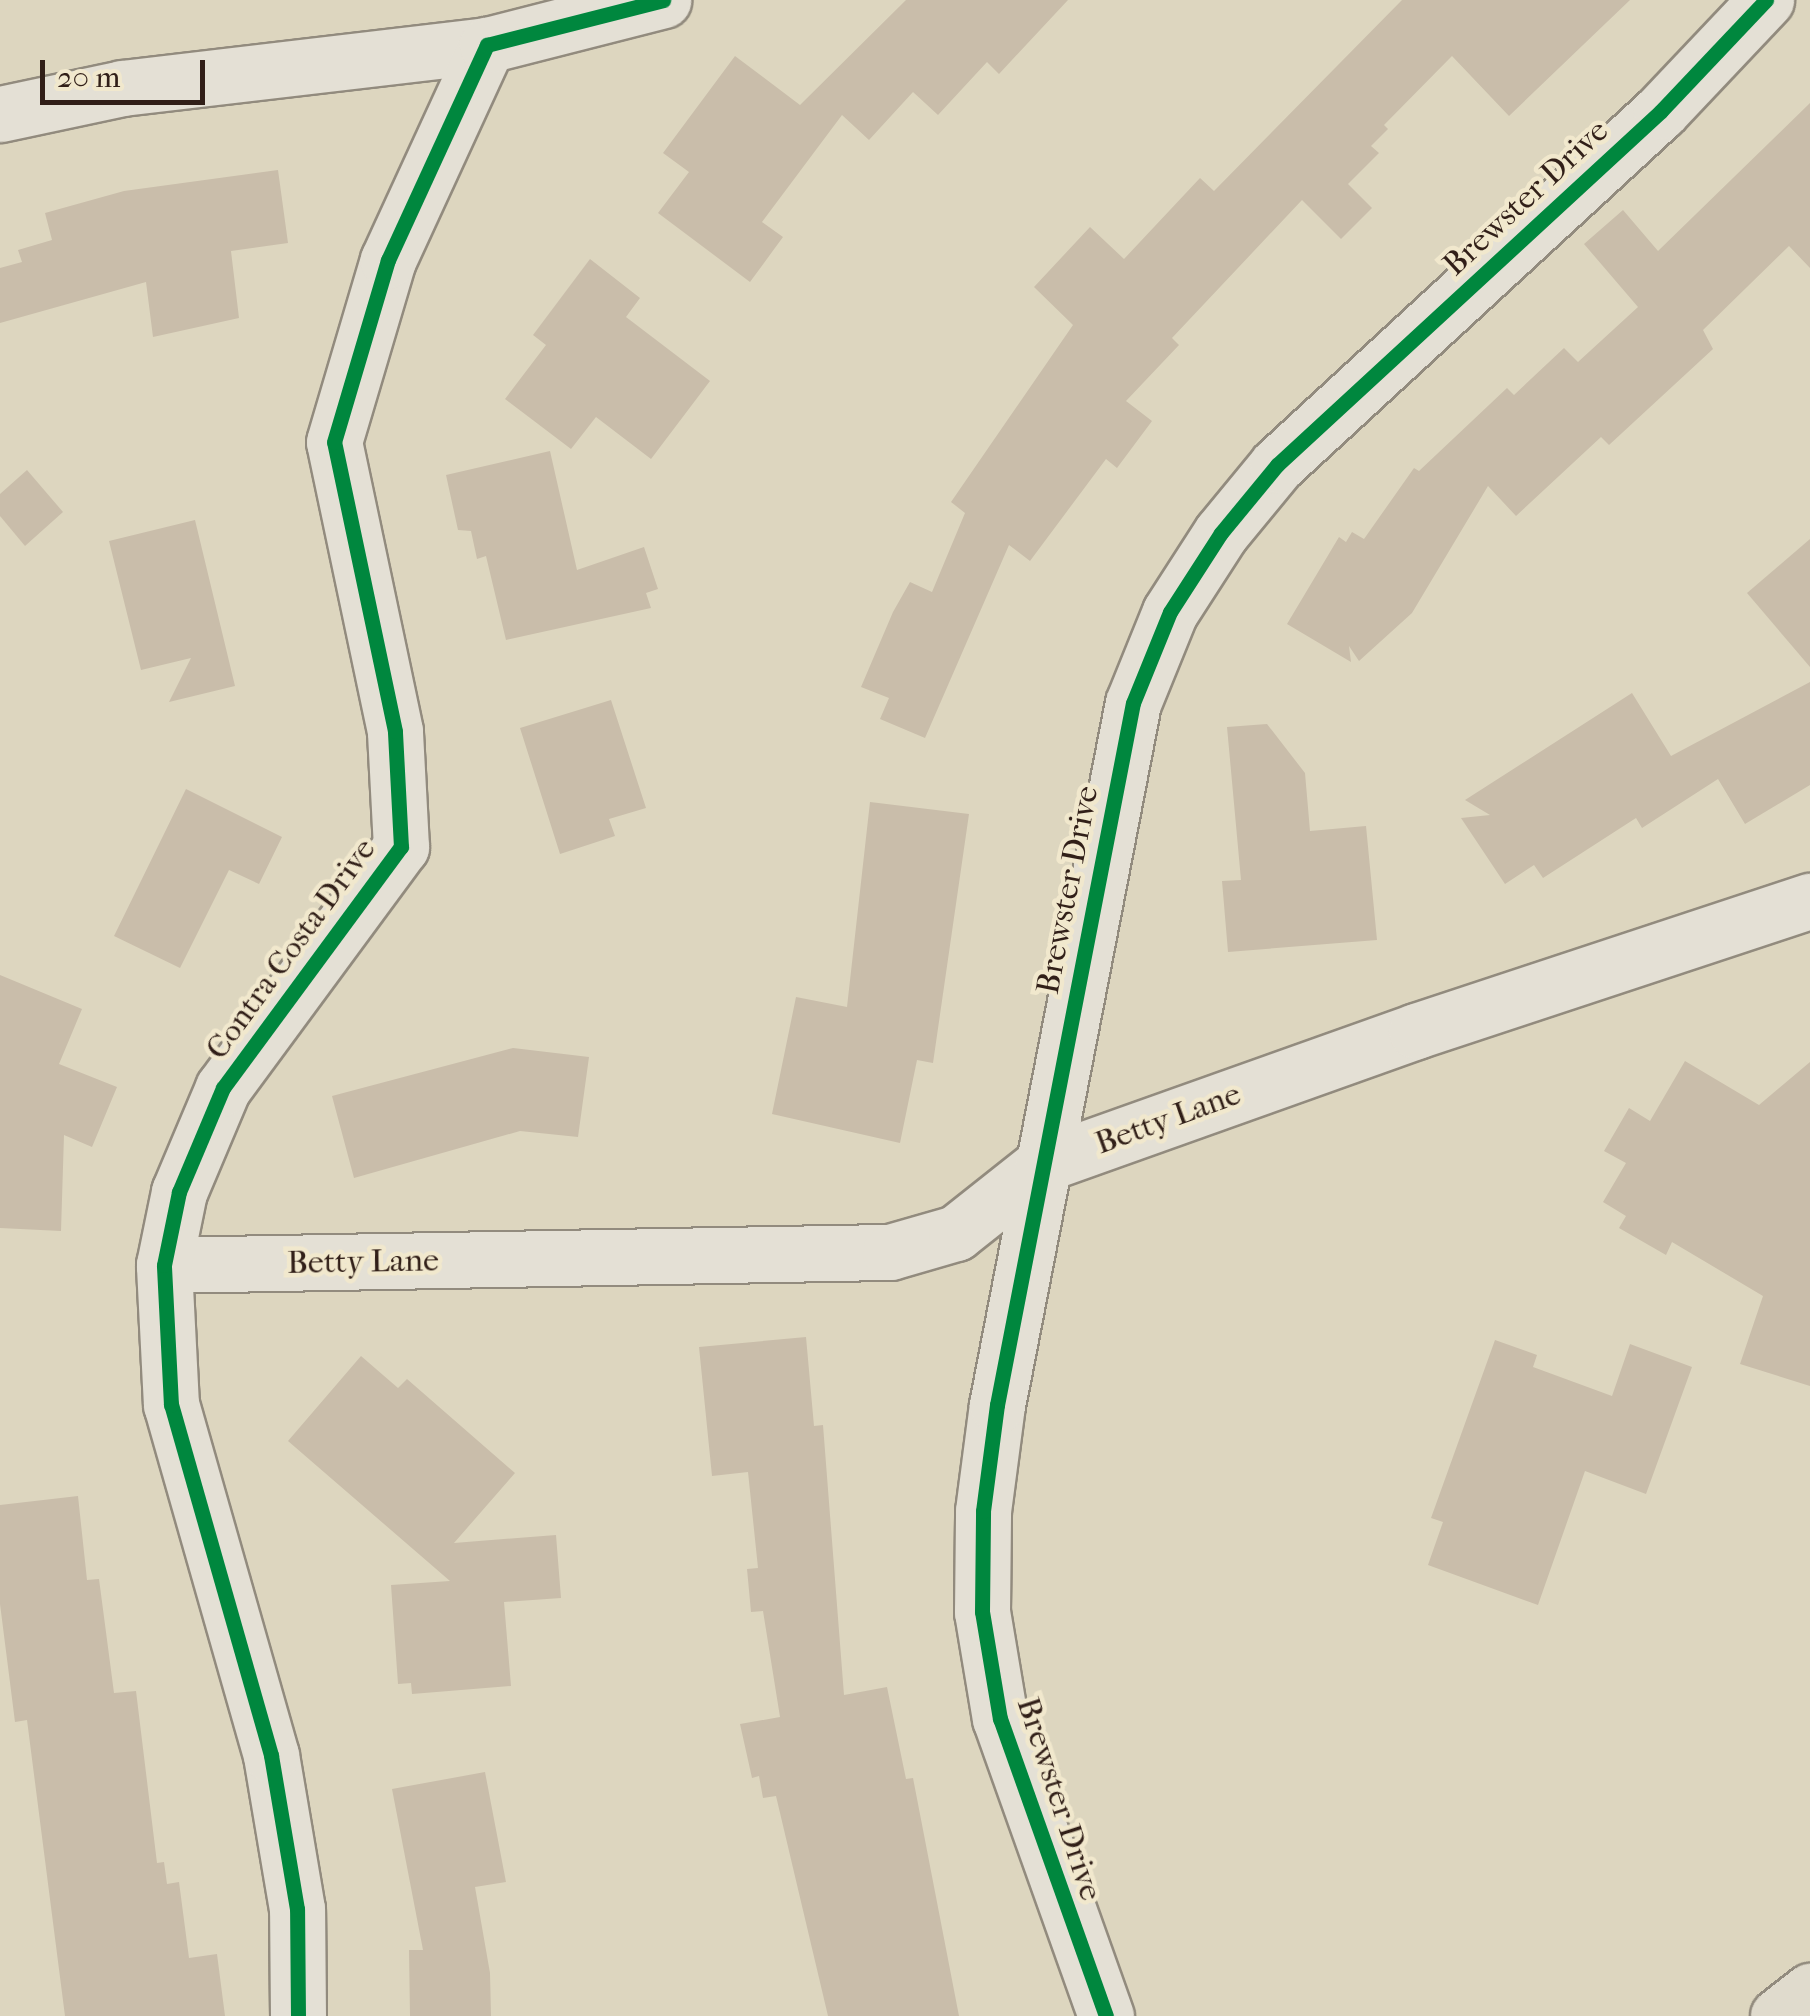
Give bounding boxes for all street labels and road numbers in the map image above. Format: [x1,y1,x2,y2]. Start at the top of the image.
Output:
street label: Brewster Drive [1436,112,1616,284]
street label: Brewster Drive [1029,783,1107,997]
street label: Contra Costa Drive [198,831,384,1067]
street label: Betty Lane [1090,1075,1246,1163]
street label: Betty Lane [287,1241,439,1283]
street label: Brewster Drive [1008,1693,1110,1905]

